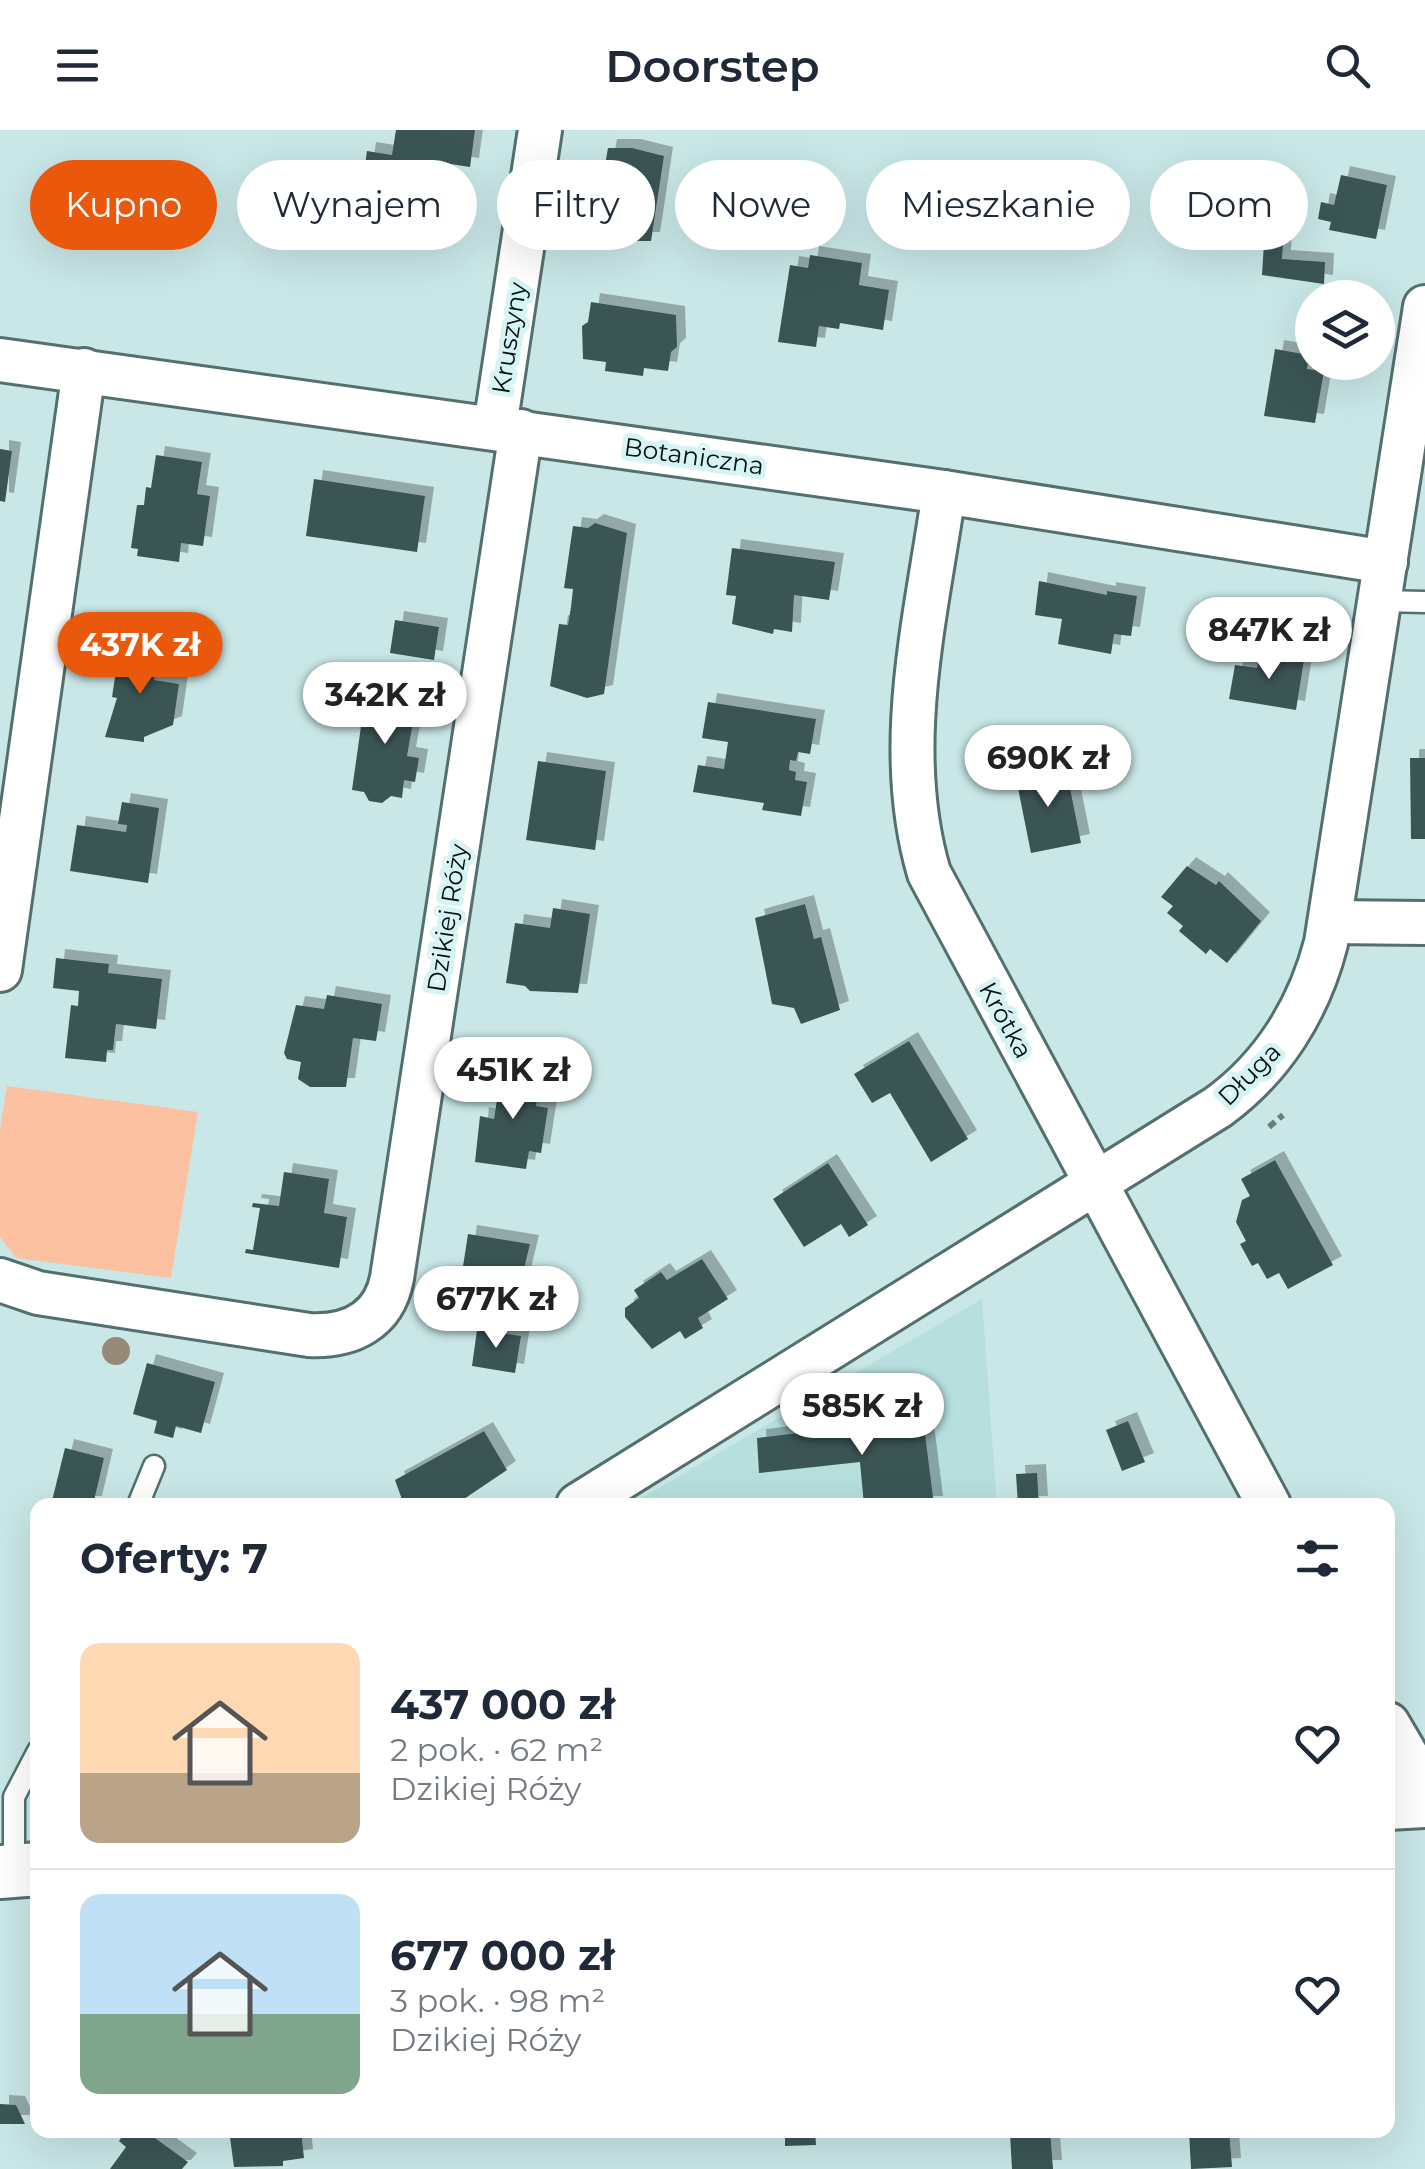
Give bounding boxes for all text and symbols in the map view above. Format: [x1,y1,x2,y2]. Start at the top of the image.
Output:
icon: menu [50,38,105,93]
text: Doorstep [605,38,820,93]
icon: search [1320,38,1375,93]
chip: Kupno [30,160,217,250]
chip: Wynajem [237,160,477,250]
chip: Filtry [497,160,655,250]
chip: Nowe [675,160,846,250]
chip: Mieszkanie [866,160,1130,250]
chip: Dom [1150,160,1308,250]
street label: Kruszyny [485,280,533,396]
map controls [1295,280,1395,380]
button: layers [1295,280,1395,380]
street label: Botaniczna [622,431,766,481]
pin: 847K zł [1177,597,1361,682]
text: 847K zł [1208,610,1330,649]
pin: 437K zł [48,612,232,697]
text: 437K zł [80,625,200,664]
pin: 342K zł [293,662,477,747]
text: 342K zł [325,675,445,714]
pin: 690K zł [956,725,1140,810]
text: 690K zł [986,738,1110,777]
street label: Dzikiej Róży [420,841,474,994]
street label: Krótka [973,977,1039,1063]
street label: Długa [1211,1036,1287,1112]
pin: 451K zł [421,1037,605,1122]
text: 451K zł [456,1050,570,1089]
pin: 677K zł [404,1266,588,1351]
text: 677K zł [436,1279,556,1318]
pin: 585K zł [770,1373,954,1458]
text: 585K zł [802,1386,922,1425]
icon: filters [1290,1531,1345,1586]
text: Oferty: 7 [80,1532,268,1584]
text: 437 000 zł [390,1678,615,1730]
icon: home [160,1683,280,1803]
icon: heart [1290,1716,1345,1771]
text: 2 pok. · 62 m² [390,1730,603,1769]
text: Dzikiej Róży [390,1769,581,1808]
text: 677 000 zł [390,1929,615,1981]
icon: home [160,1934,280,2054]
icon: heart [1290,1967,1345,2022]
text: 3 pok. · 98 m² [390,1981,605,2020]
text: Dzikiej Róży [390,2020,581,2059]

